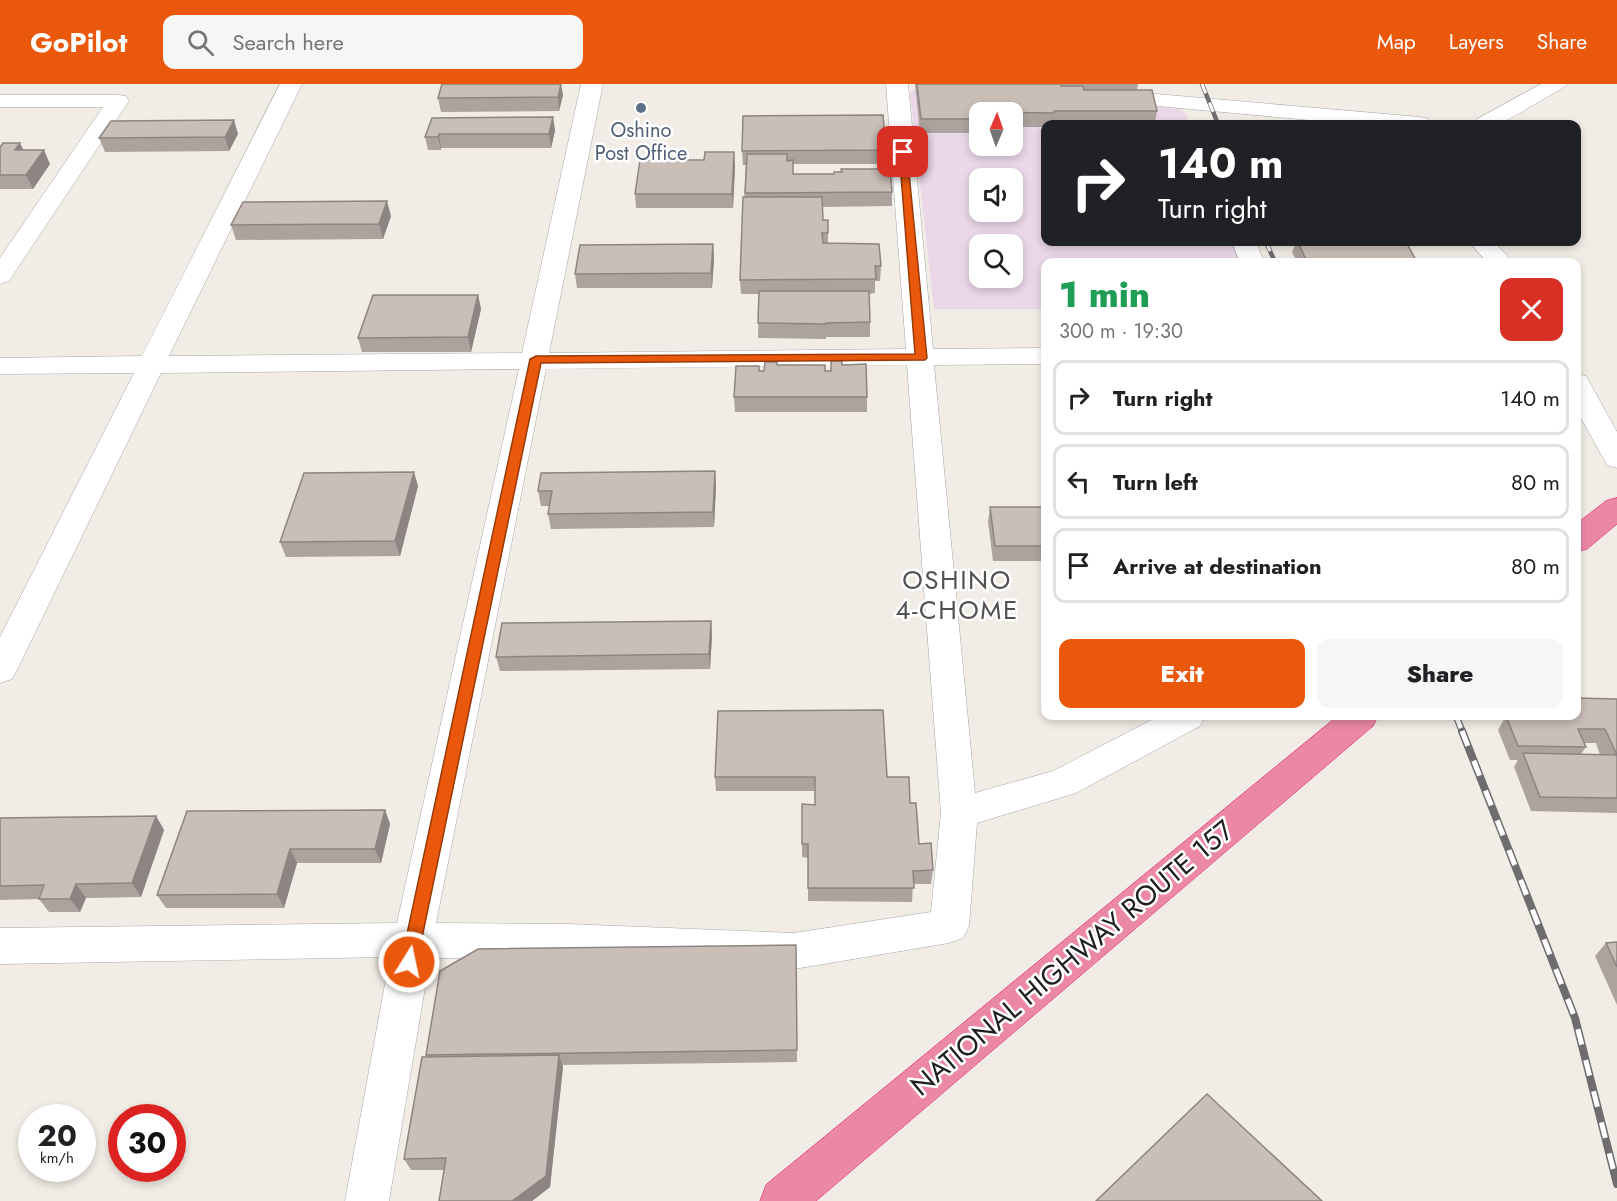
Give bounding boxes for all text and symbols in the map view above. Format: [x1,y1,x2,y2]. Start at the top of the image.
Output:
search box [163,15,583,69]
text: GoPilot [30,22,127,63]
icon: search [184,26,217,59]
text: Search here [232,26,344,58]
text: Map [1377,27,1416,57]
text: Layers [1449,27,1504,57]
text: Share [1537,27,1587,57]
marker: Oshino Post Office [634,101,648,115]
north arrow [969,102,1023,156]
map controls [969,102,1023,288]
place label: Oshino Post Office [595,116,687,168]
pin [877,126,928,177]
text: 140 m [1158,133,1284,194]
icon: arrive [886,135,919,168]
icon: right [1059,144,1137,222]
button: sound [969,168,1023,222]
text: Turn right [1158,189,1266,228]
button: search [969,234,1023,288]
text: 1 min [1059,268,1150,320]
button: close [1500,278,1563,341]
text: 300 m · 19:30 [1059,317,1183,346]
icon: right [1062,381,1095,414]
text: Turn right [1113,382,1213,414]
text: 140 m [1500,382,1560,414]
icon: left [1062,465,1095,498]
text: Turn left [1113,466,1198,498]
text: 80 m [1511,466,1560,498]
icon: arrive [1062,549,1095,582]
text: Arrive at destination [1113,550,1322,582]
text: 80 m [1511,550,1560,582]
district label: OSHINO 4-CHOME [895,561,1019,629]
button: Exit [1059,639,1305,708]
button: Share [1317,639,1563,708]
street label: NATIONAL HIGHWAY ROUTE 157 [901,810,1243,1106]
position arrow [377,930,441,994]
speed limit sign: 30 [108,1104,186,1182]
text: 20 [37,1114,77,1157]
text: km/h [40,1147,74,1169]

